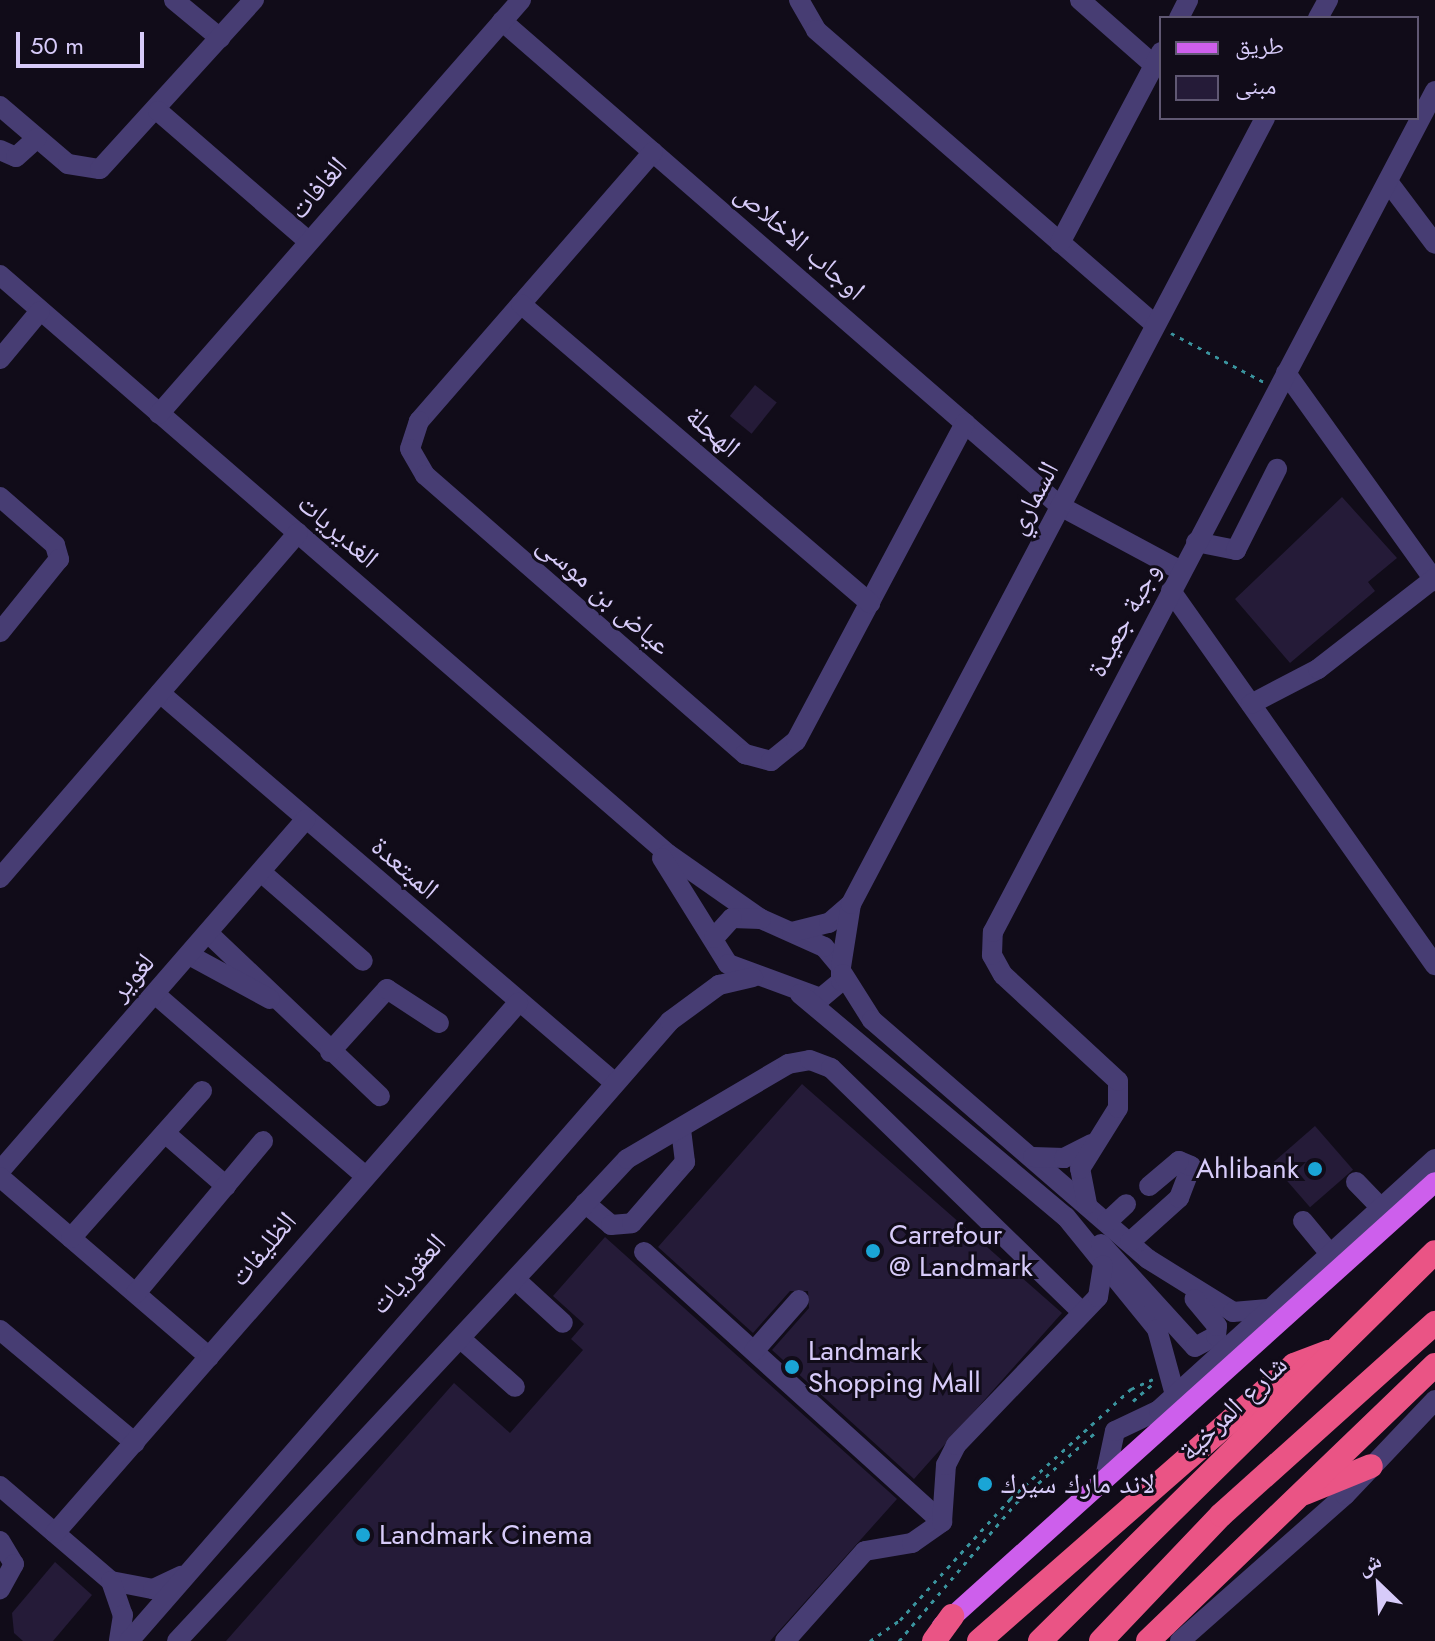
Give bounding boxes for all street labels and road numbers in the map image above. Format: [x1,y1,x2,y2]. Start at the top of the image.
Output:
street label: الغافات [282,150,354,226]
street label: اوجاب الاخلاص [728,176,872,308]
street label: الهجلة [679,399,747,465]
street label: السماري [1000,456,1066,540]
street label: الغديريات [290,487,386,575]
street label: عياض بن موسى [530,528,678,662]
street label: وجبة جعيدة [1080,557,1168,683]
street label: المبتعدة [364,830,446,906]
street label: لغوير [102,947,162,1007]
street label: الظليفات [222,1205,304,1293]
street label: العقوريات [363,1227,453,1321]
street label: شارع المرخية [1172,1348,1294,1468]

